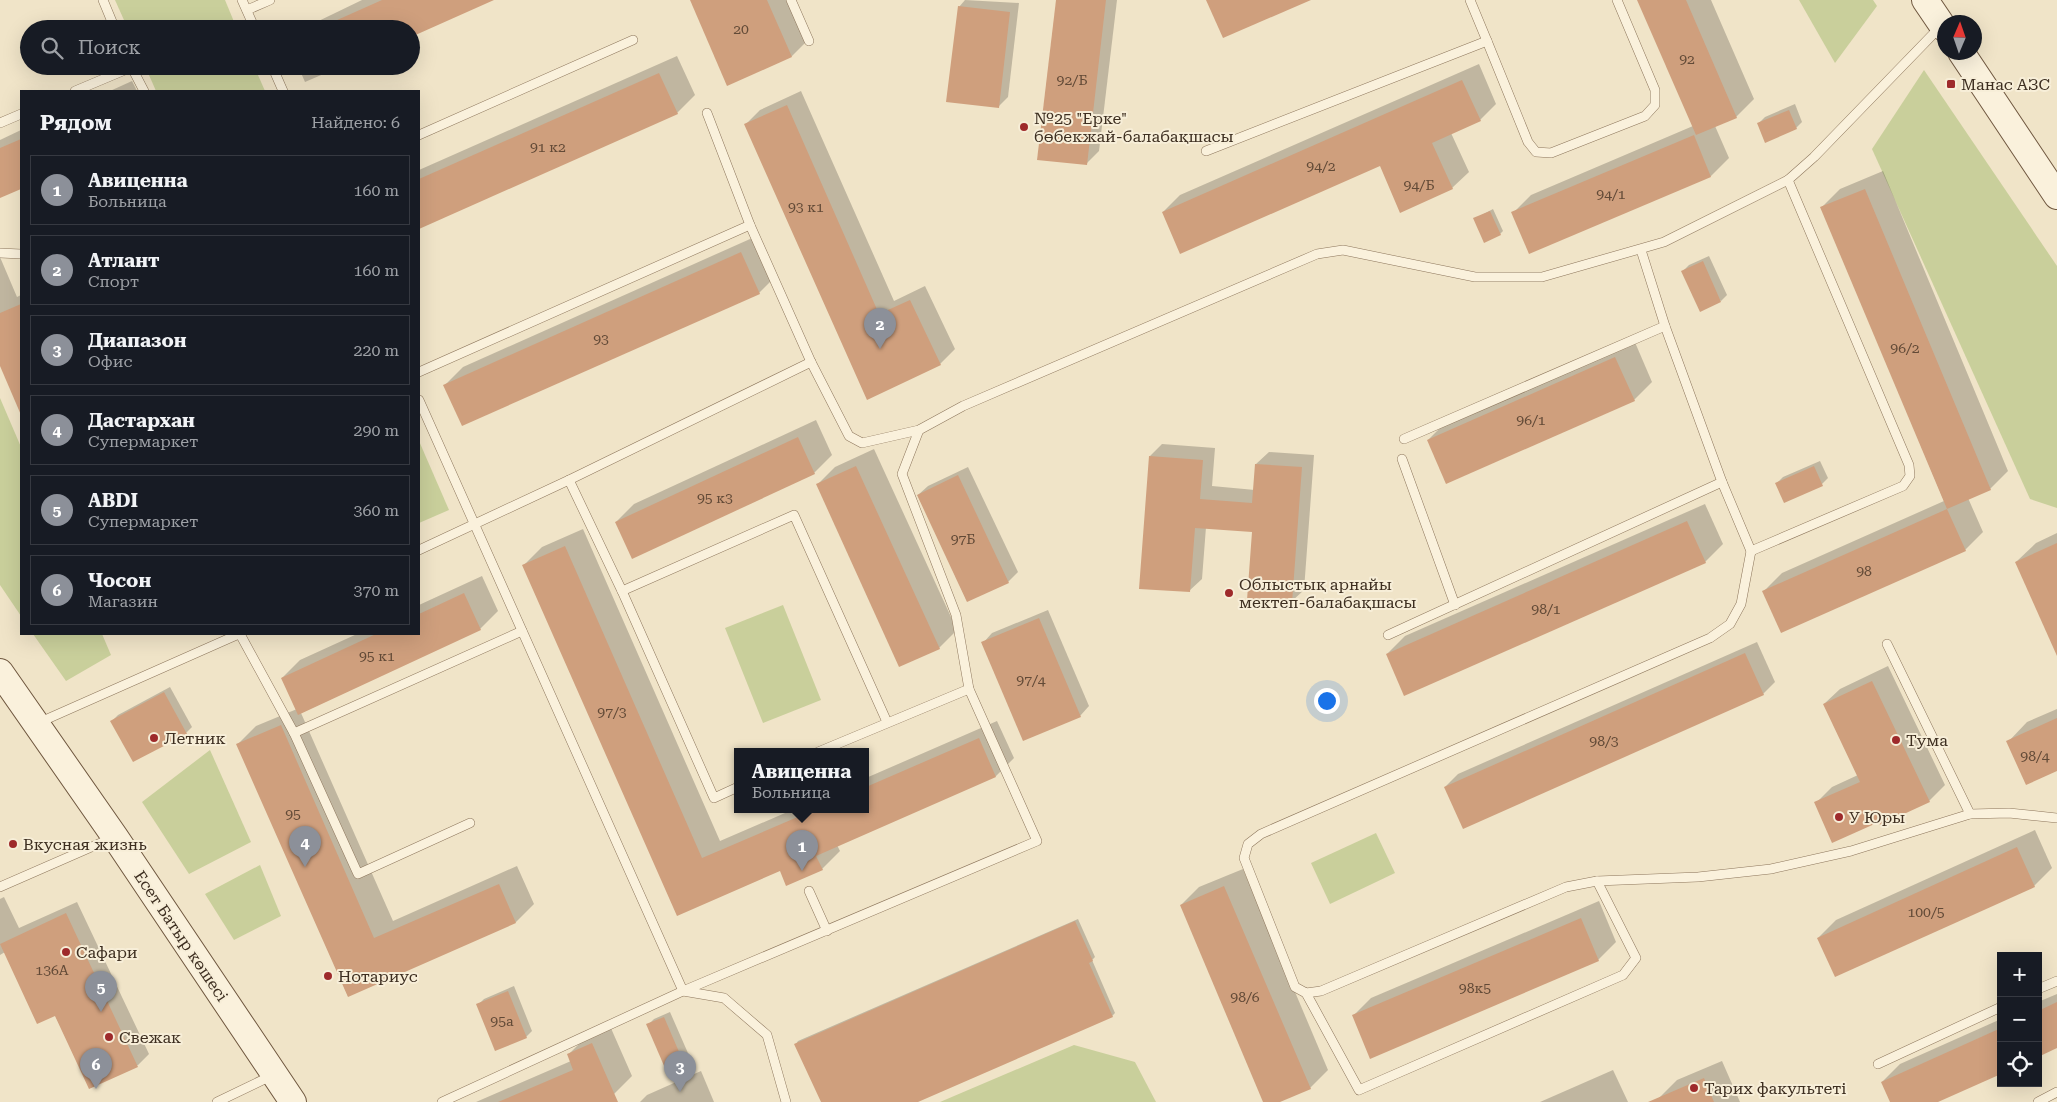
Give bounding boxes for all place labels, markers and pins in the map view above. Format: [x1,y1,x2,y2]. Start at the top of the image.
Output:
place label: Манас АЗС [1961,75,2050,94]
marker: Манас АЗС [1945,78,1957,90]
place label: №25 "Ерке" бөбекжай-балабақшасы [1034,109,1234,146]
marker: №25 "Ерке" бөбекжай-балабақшасы [1018,121,1030,133]
pin: 2 [864,308,896,349]
place label: Облыстық арнайы мектеп-балабақшасы [1239,575,1416,612]
marker: Облыстық арнайы мектеп-балабақшасы [1223,587,1235,599]
place label: Летник [164,729,226,748]
place label: Тума [1906,731,1948,750]
marker: Летник [148,732,160,744]
marker: Тума [1890,734,1902,746]
place label: У Юры [1849,808,1905,827]
marker: У Юры [1833,811,1845,823]
pin: 4 [289,826,321,867]
pin: 1 [786,830,818,871]
place label: Вкусная жизнь [23,835,147,854]
marker: Вкусная жизнь [7,838,19,850]
place label: Сафари [76,943,138,962]
marker: Сафари [60,946,72,958]
place label: Нотариус [338,967,418,986]
marker: Нотариус [322,970,334,982]
pin: 5 [85,971,117,1012]
place label: Свежак [119,1028,181,1047]
marker: Свежак [103,1031,115,1043]
pin: 6 [80,1048,112,1089]
pin: 3 [664,1051,696,1092]
place label: Тарих факультеті [1704,1079,1846,1098]
marker: Тарих факультеті [1688,1082,1700,1094]

